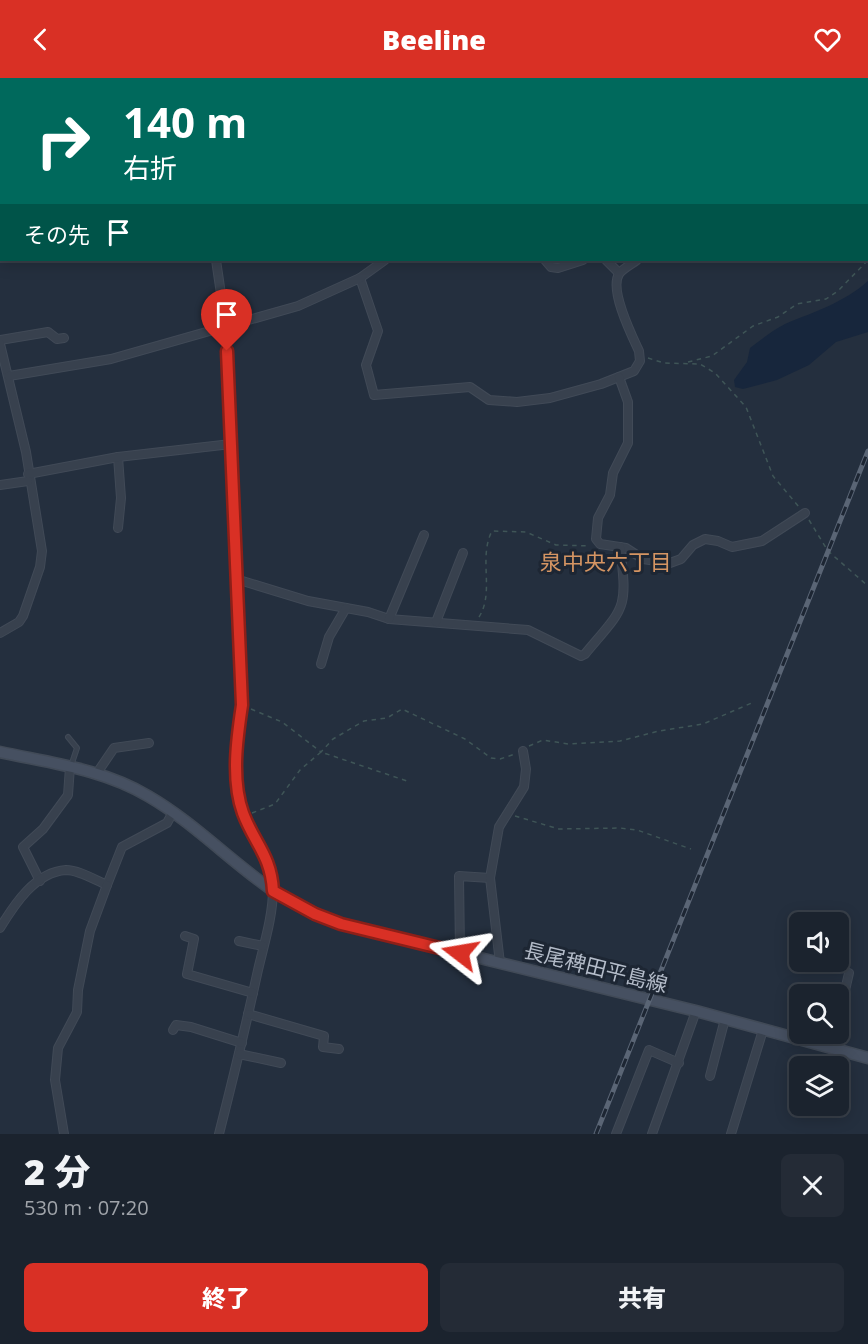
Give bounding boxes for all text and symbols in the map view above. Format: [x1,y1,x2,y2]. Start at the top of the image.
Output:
text: Beeline [382,21,486,58]
icon: back [24,23,57,56]
icon: heart [811,23,844,56]
text: 140 m [123,93,247,150]
icon: right [24,102,102,180]
text: 右折 [123,149,177,186]
icon: arrive [102,216,135,249]
text: その先 [24,219,90,249]
pin [201,289,252,351]
icon: arrive [210,298,243,331]
district label: 泉中央六丁目 [540,546,672,576]
map controls [789,912,849,1116]
button: sound [789,912,849,972]
position arrow [428,921,492,985]
street label: 長尾稗田平島線 [521,936,671,998]
button: search [789,984,849,1044]
button: layers [789,1056,849,1116]
text: 2 分 [24,1147,90,1196]
button: close [781,1154,844,1217]
text: 530 m · 07:20 [24,1194,149,1221]
button: 終了 [24,1263,428,1332]
button: 共有 [440,1263,844,1332]

